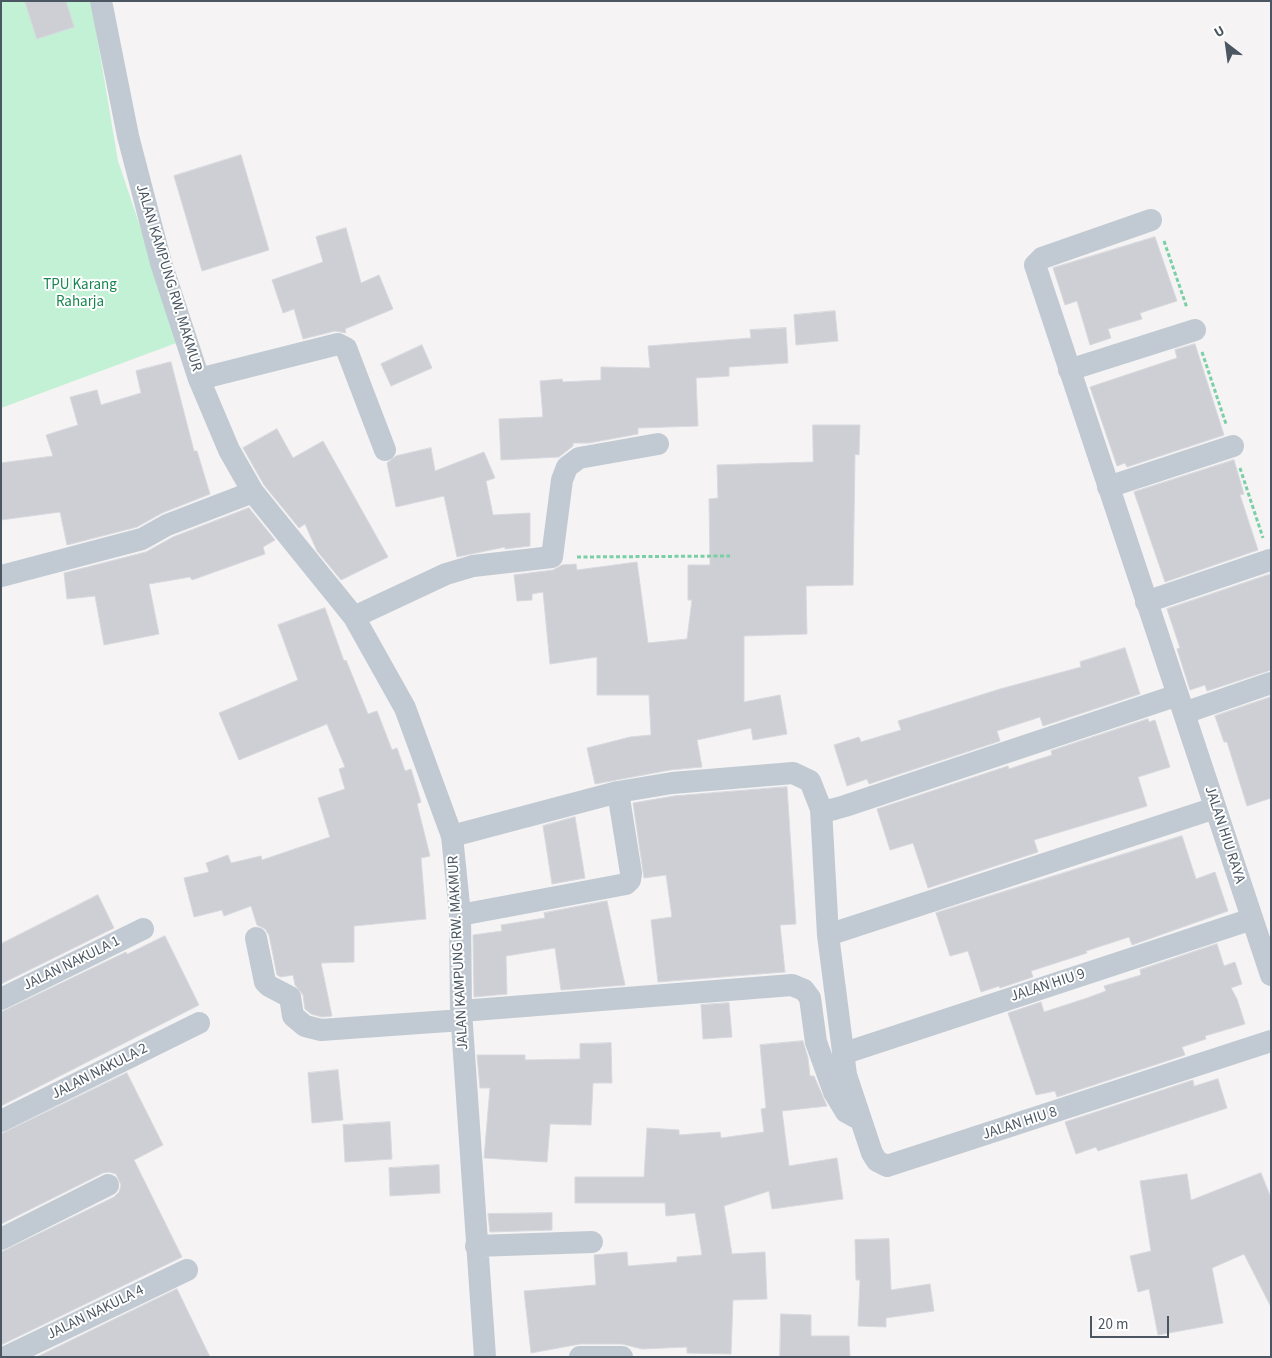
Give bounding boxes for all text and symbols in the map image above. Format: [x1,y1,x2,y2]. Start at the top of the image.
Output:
north arrow [1202,20,1252,70]
text: U [1210,21,1229,43]
street label: JALAN KAMPUNG RW. MAKMUR [131,182,205,374]
park label: TPU Karang Raharja [43,277,117,312]
street label: JALAN HIU RAYA [1200,784,1248,886]
street label: JALAN KAMPUNG RW. MAKMUR [445,855,473,1051]
street label: JALAN NAKULA 1 [21,933,123,995]
street label: JALAN HIU 9 [1008,965,1088,1007]
street label: JALAN NAKULA 2 [49,1040,151,1104]
street label: JALAN HIU 8 [980,1103,1060,1145]
street label: JALAN NAKULA 4 [45,1282,147,1344]
scale bar [1092,1306,1171,1338]
text: 20 m [1098,1314,1128,1335]

